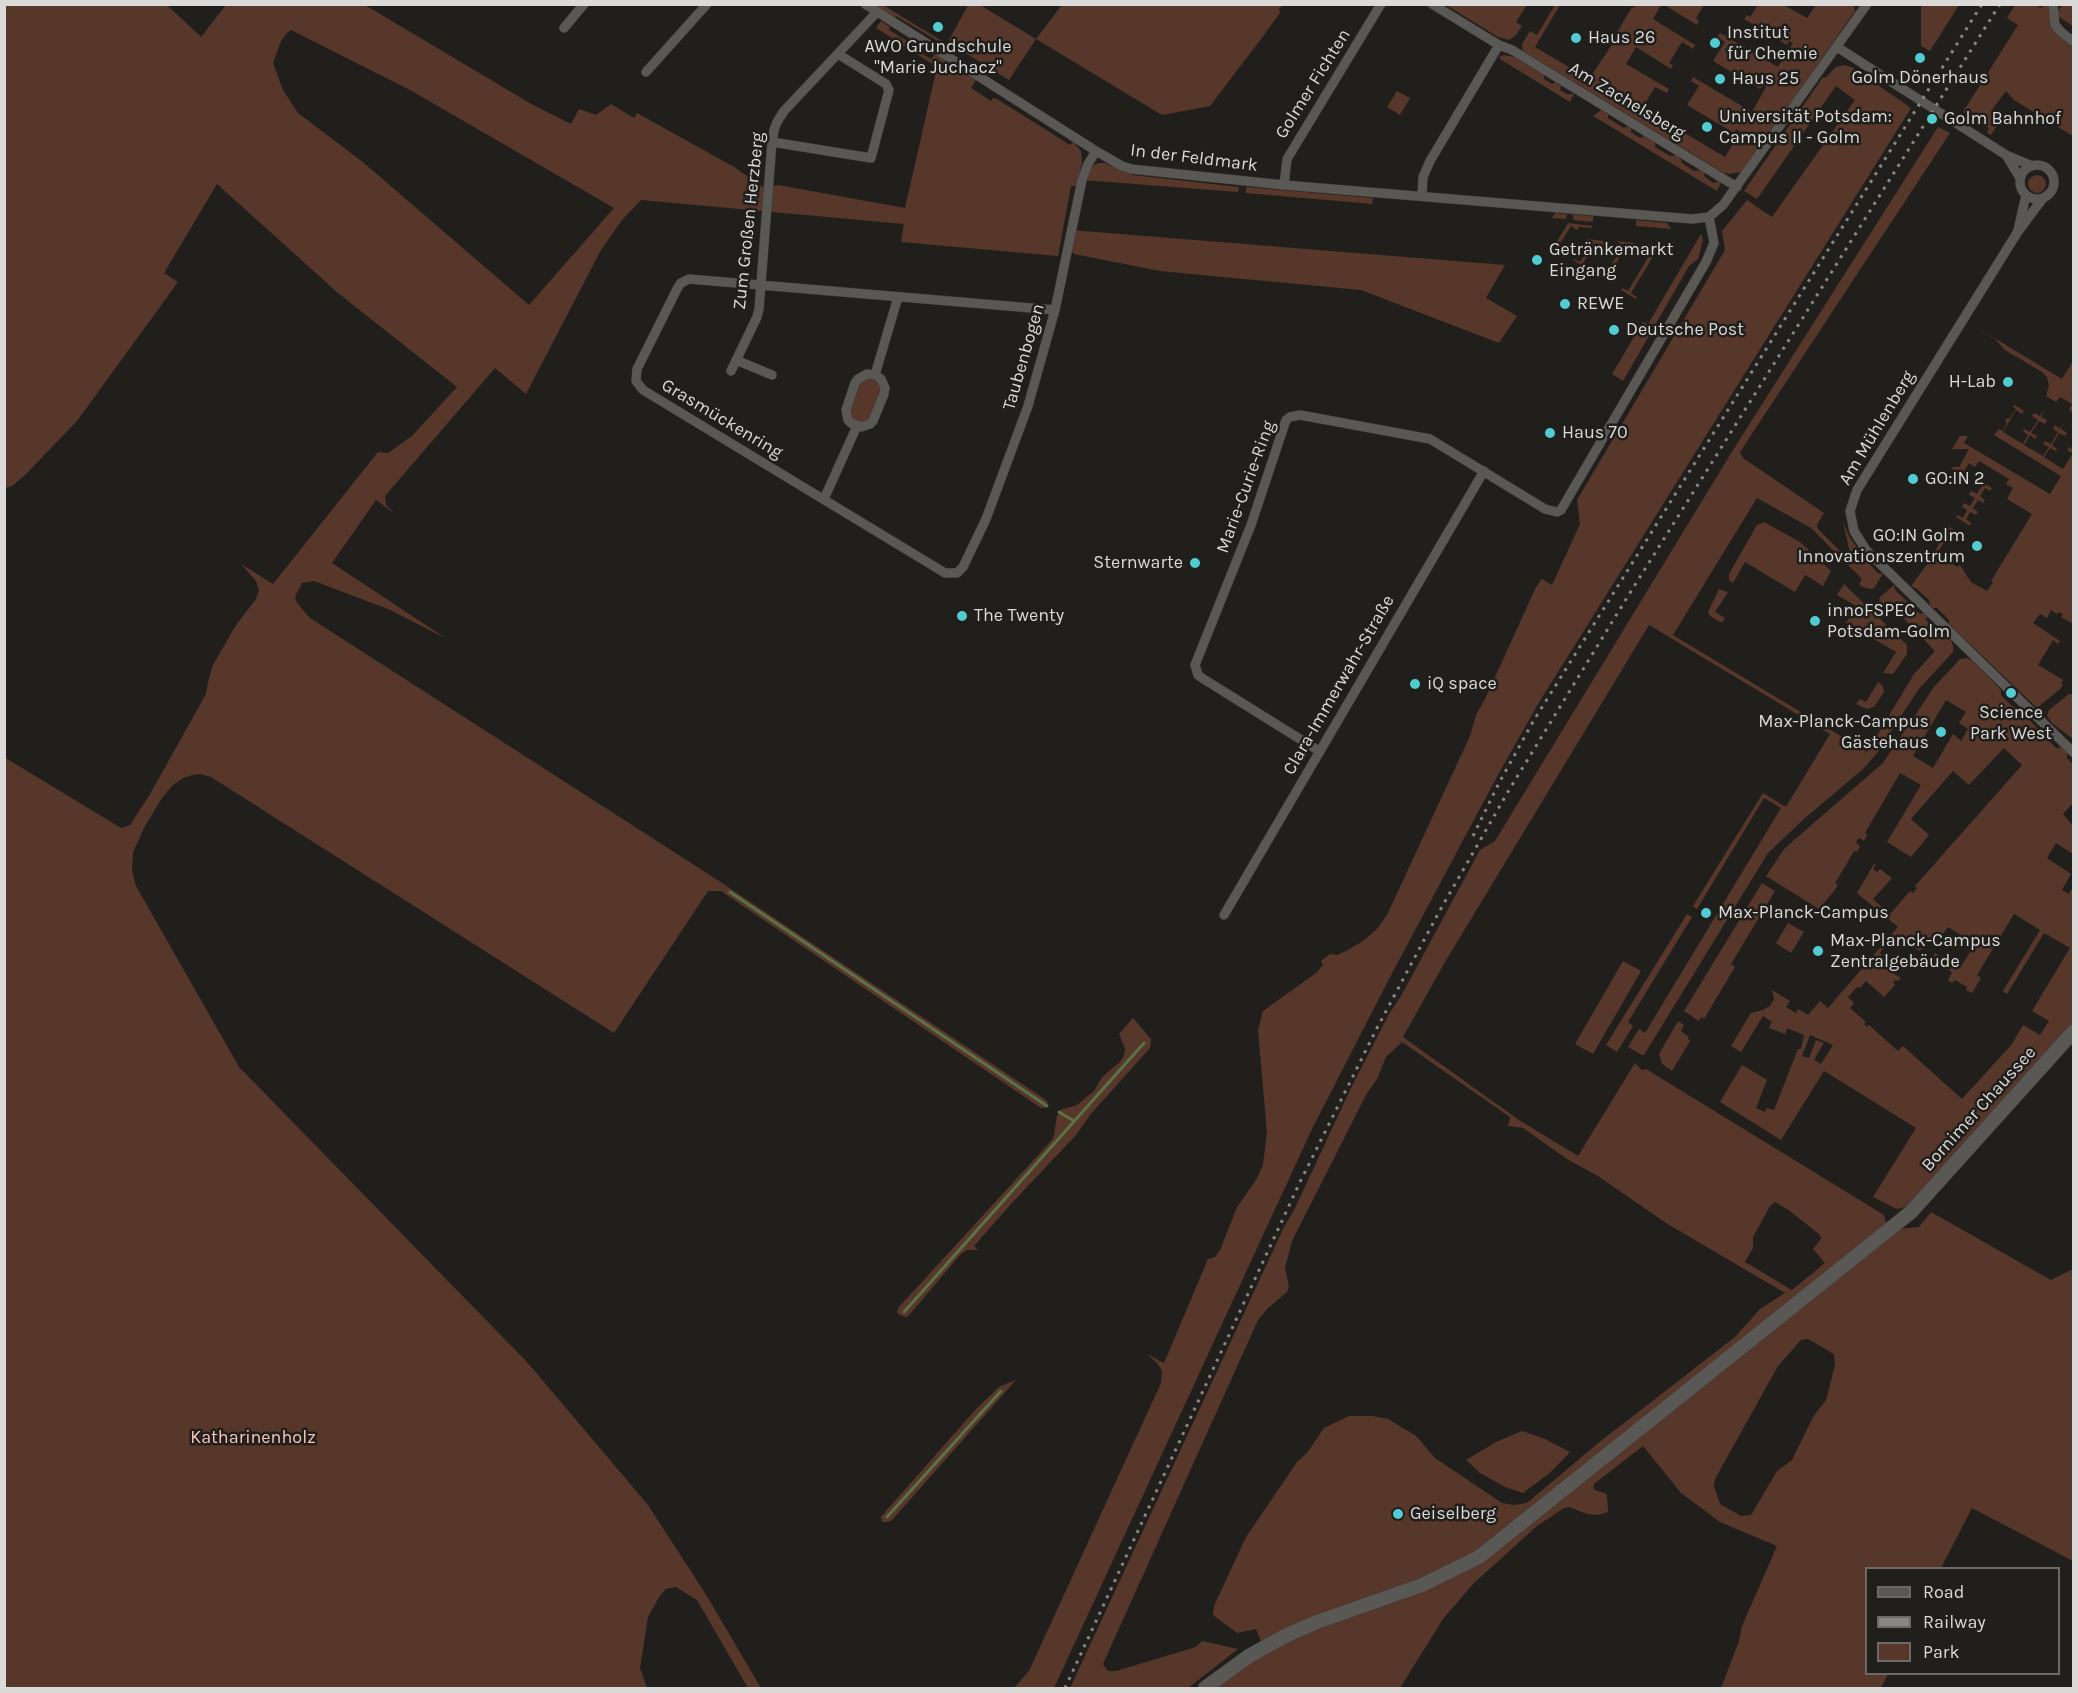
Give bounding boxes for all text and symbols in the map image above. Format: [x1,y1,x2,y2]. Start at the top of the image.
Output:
marker: AWO Grundschule "Marie Juchacz" [931,20,945,34]
place label: Institut für Chemie [1727,22,1817,64]
street label: Golmer Fichten [1271,25,1355,143]
place label: Haus 26 [1588,27,1655,49]
marker: Haus 26 [1569,31,1583,45]
place label: AWO Grundschule "Marie Juchacz" [864,36,1012,78]
marker: Institut für Chemie [1708,36,1722,50]
marker: Golm Dönerhaus [1913,51,1927,65]
street label: Am Zachelsberg [1565,58,1689,144]
place label: Golm Dönerhaus [1851,67,1989,89]
place label: Haus 25 [1732,68,1799,90]
marker: Haus 25 [1713,72,1727,86]
place label: Universität Potsdam: Campus II - Golm [1719,106,1892,148]
place label: Golm Bahnhof [1944,108,2061,130]
marker: Golm Bahnhof [1925,112,1939,126]
marker: Universität Potsdam: Campus II - Golm [1700,120,1714,134]
street label: Zum Großen Herzberg [729,131,769,311]
street label: In der Feldmark [1129,139,1259,177]
place label: Getränkemarkt Eingang [1549,239,1673,282]
marker: Getränkemarkt Eingang [1530,253,1544,267]
place label: REWE [1577,293,1624,315]
marker: REWE [1558,297,1572,311]
street label: Taubenbogen [998,301,1050,413]
place label: Deutsche Post [1626,319,1744,341]
marker: Deutsche Post [1607,323,1621,337]
street label: Am Mühlenberg [1834,367,1920,489]
place label: H-Lab [1949,371,1996,393]
street label: Grasmückenring [657,374,787,464]
marker: H-Lab [2001,375,2015,389]
street label: Marie-Curie-Ring [1212,418,1280,556]
place label: Haus 70 [1562,422,1628,444]
marker: Haus 70 [1543,426,1557,440]
place label: GO:IN 2 [1925,468,1984,490]
marker: GO:IN 2 [1906,472,1920,486]
place label: GO:IN Golm Innovationszentrum [1797,525,1965,568]
marker: GO:IN Golm Innovationszentrum [1970,539,1984,553]
place label: Sternwarte [1093,552,1183,574]
marker: Sternwarte [1188,556,1202,570]
street label: Clara-Immerwahr-Straße [1279,591,1399,779]
place label: innoFSPEC Potsdam-Golm [1827,600,1950,642]
place label: The Twenty [974,605,1064,627]
marker: The Twenty [955,609,969,623]
marker: innoFSPEC Potsdam-Golm [1808,614,1822,628]
place label: iQ space [1427,673,1497,695]
marker: iQ space [1408,677,1422,691]
marker: Science Park West [2004,686,2018,700]
place label: Science Park West [1970,702,2052,744]
place label: Max-Planck-Campus Gästehaus [1758,711,1929,754]
marker: Max-Planck-Campus Gästehaus [1934,725,1948,739]
place label: Max-Planck-Campus [1718,902,1889,924]
marker: Max-Planck-Campus [1699,906,1713,920]
place label: Max-Planck-Campus Zentralgebäude [1830,930,2001,972]
marker: Max-Planck-Campus Zentralgebäude [1811,944,1825,958]
street label: Bornimer Chaussee [1917,1042,2041,1176]
park label: Katharinenholz [190,1427,316,1449]
place label: Geiselberg [1410,1503,1496,1525]
marker: Geiselberg [1391,1507,1405,1521]
legend [1865,1567,2060,1675]
text: Road [1923,1581,1964,1603]
text: Railway [1923,1611,1986,1633]
text: Park [1923,1641,1960,1663]

